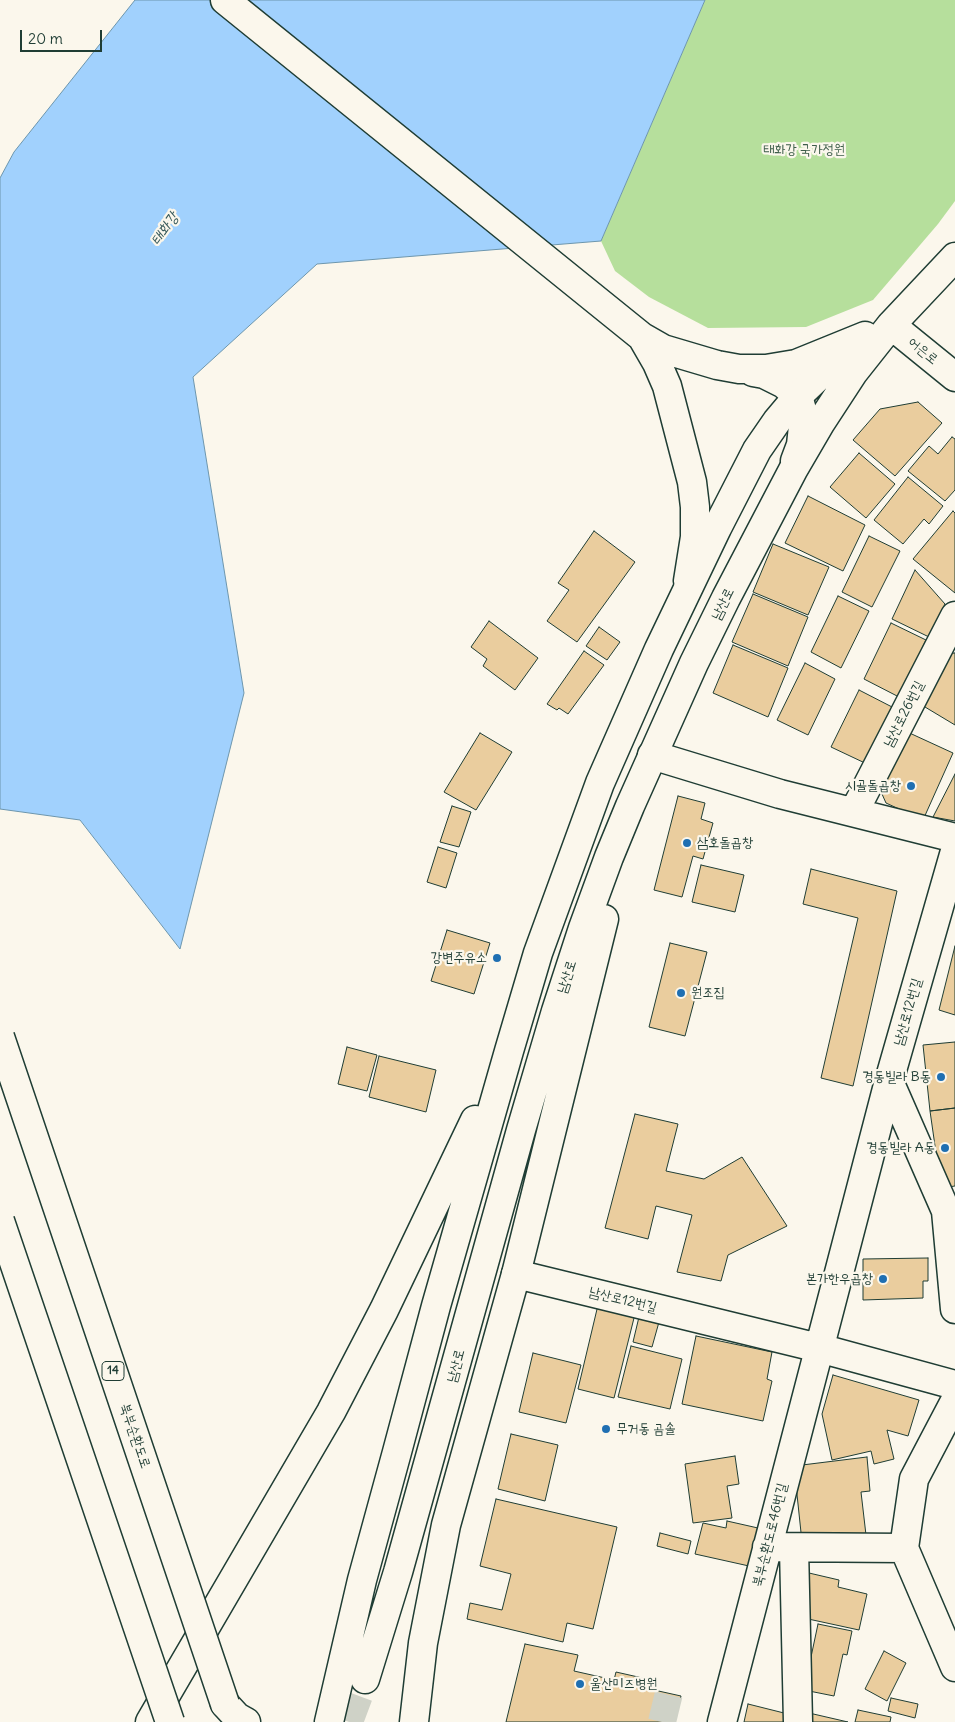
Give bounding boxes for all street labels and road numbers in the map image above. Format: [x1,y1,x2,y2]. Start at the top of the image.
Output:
street label: 어은로 [905,334,941,368]
street label: 남산로 [708,585,738,623]
street label: 남산로26번길 [880,678,928,750]
street label: 남산로 [554,958,580,996]
street label: 남산로12번길 [890,976,926,1048]
street label: 남산로12번길 [587,1283,659,1317]
street label: 남산로 [444,1348,468,1384]
road number: 14 [102,1362,124,1380]
street label: 북부순환도로 [116,1401,154,1471]
street label: 북부순환도로46번길 [749,1481,791,1589]

